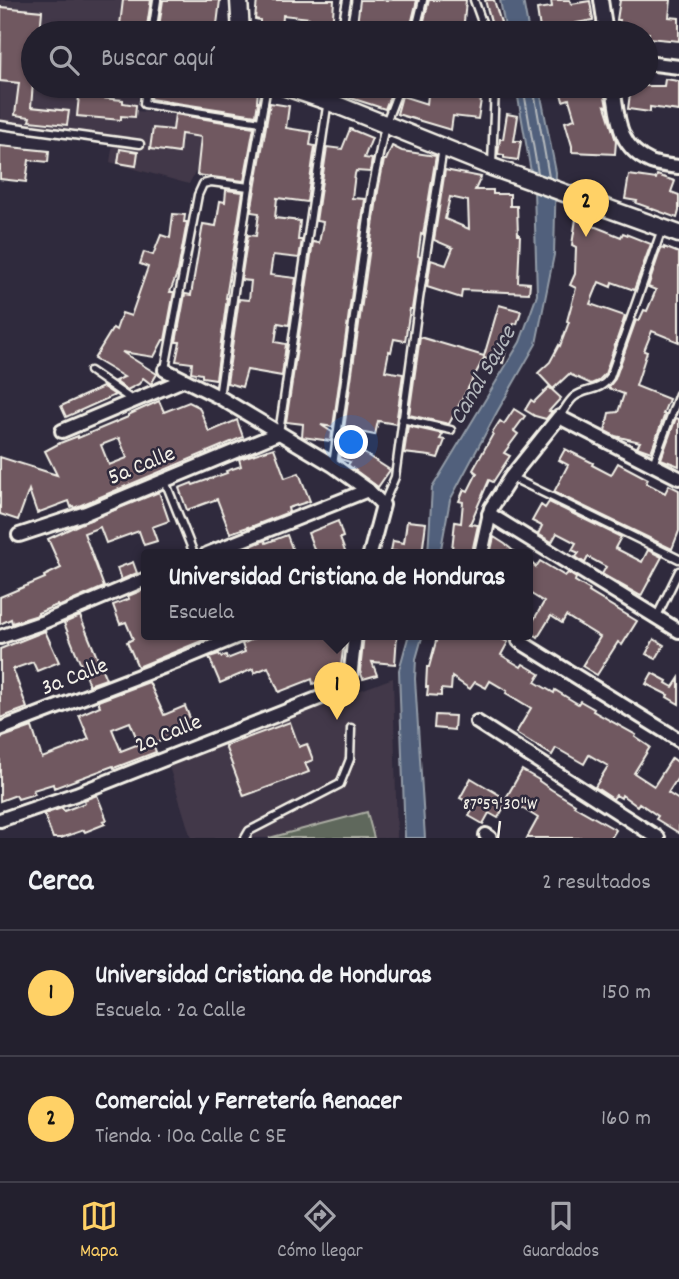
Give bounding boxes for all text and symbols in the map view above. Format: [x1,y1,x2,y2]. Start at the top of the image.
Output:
search box [21,21,658,98]
icon: search [45,41,83,79]
text: Buscar aquí [101,41,213,78]
pin: 2 [563,179,609,237]
water label: Canal Sauce [442,319,527,432]
your location [334,425,368,459]
street label: 5a Calle [103,439,181,495]
popup [141,549,533,640]
text: Universidad Cristiana de Honduras [168,560,506,597]
text: Escuela [168,597,234,630]
street label: 3a Calle [37,650,113,706]
pin: 1 [314,662,360,720]
street label: 2a Calle [131,707,207,763]
text: 87°59'30"W [463,793,538,818]
text: Cerca [28,862,93,905]
text: 2 resultados [542,867,651,900]
text: Universidad Cristiana de Honduras [95,958,432,995]
text: 1 [48,977,54,1010]
text: 150 m [602,977,651,1010]
text: Escuela · 2a Calle [95,995,246,1028]
text: Comercial y Ferretería Renacer [95,1084,402,1121]
text: 2 [46,1103,56,1136]
text: 160 m [601,1103,651,1136]
text: Tienda · 10a Calle C SE [95,1121,286,1154]
tab: Mapa [80,1197,118,1266]
tab: Cómo llegar [277,1197,363,1266]
tab: Guardados [522,1197,599,1266]

